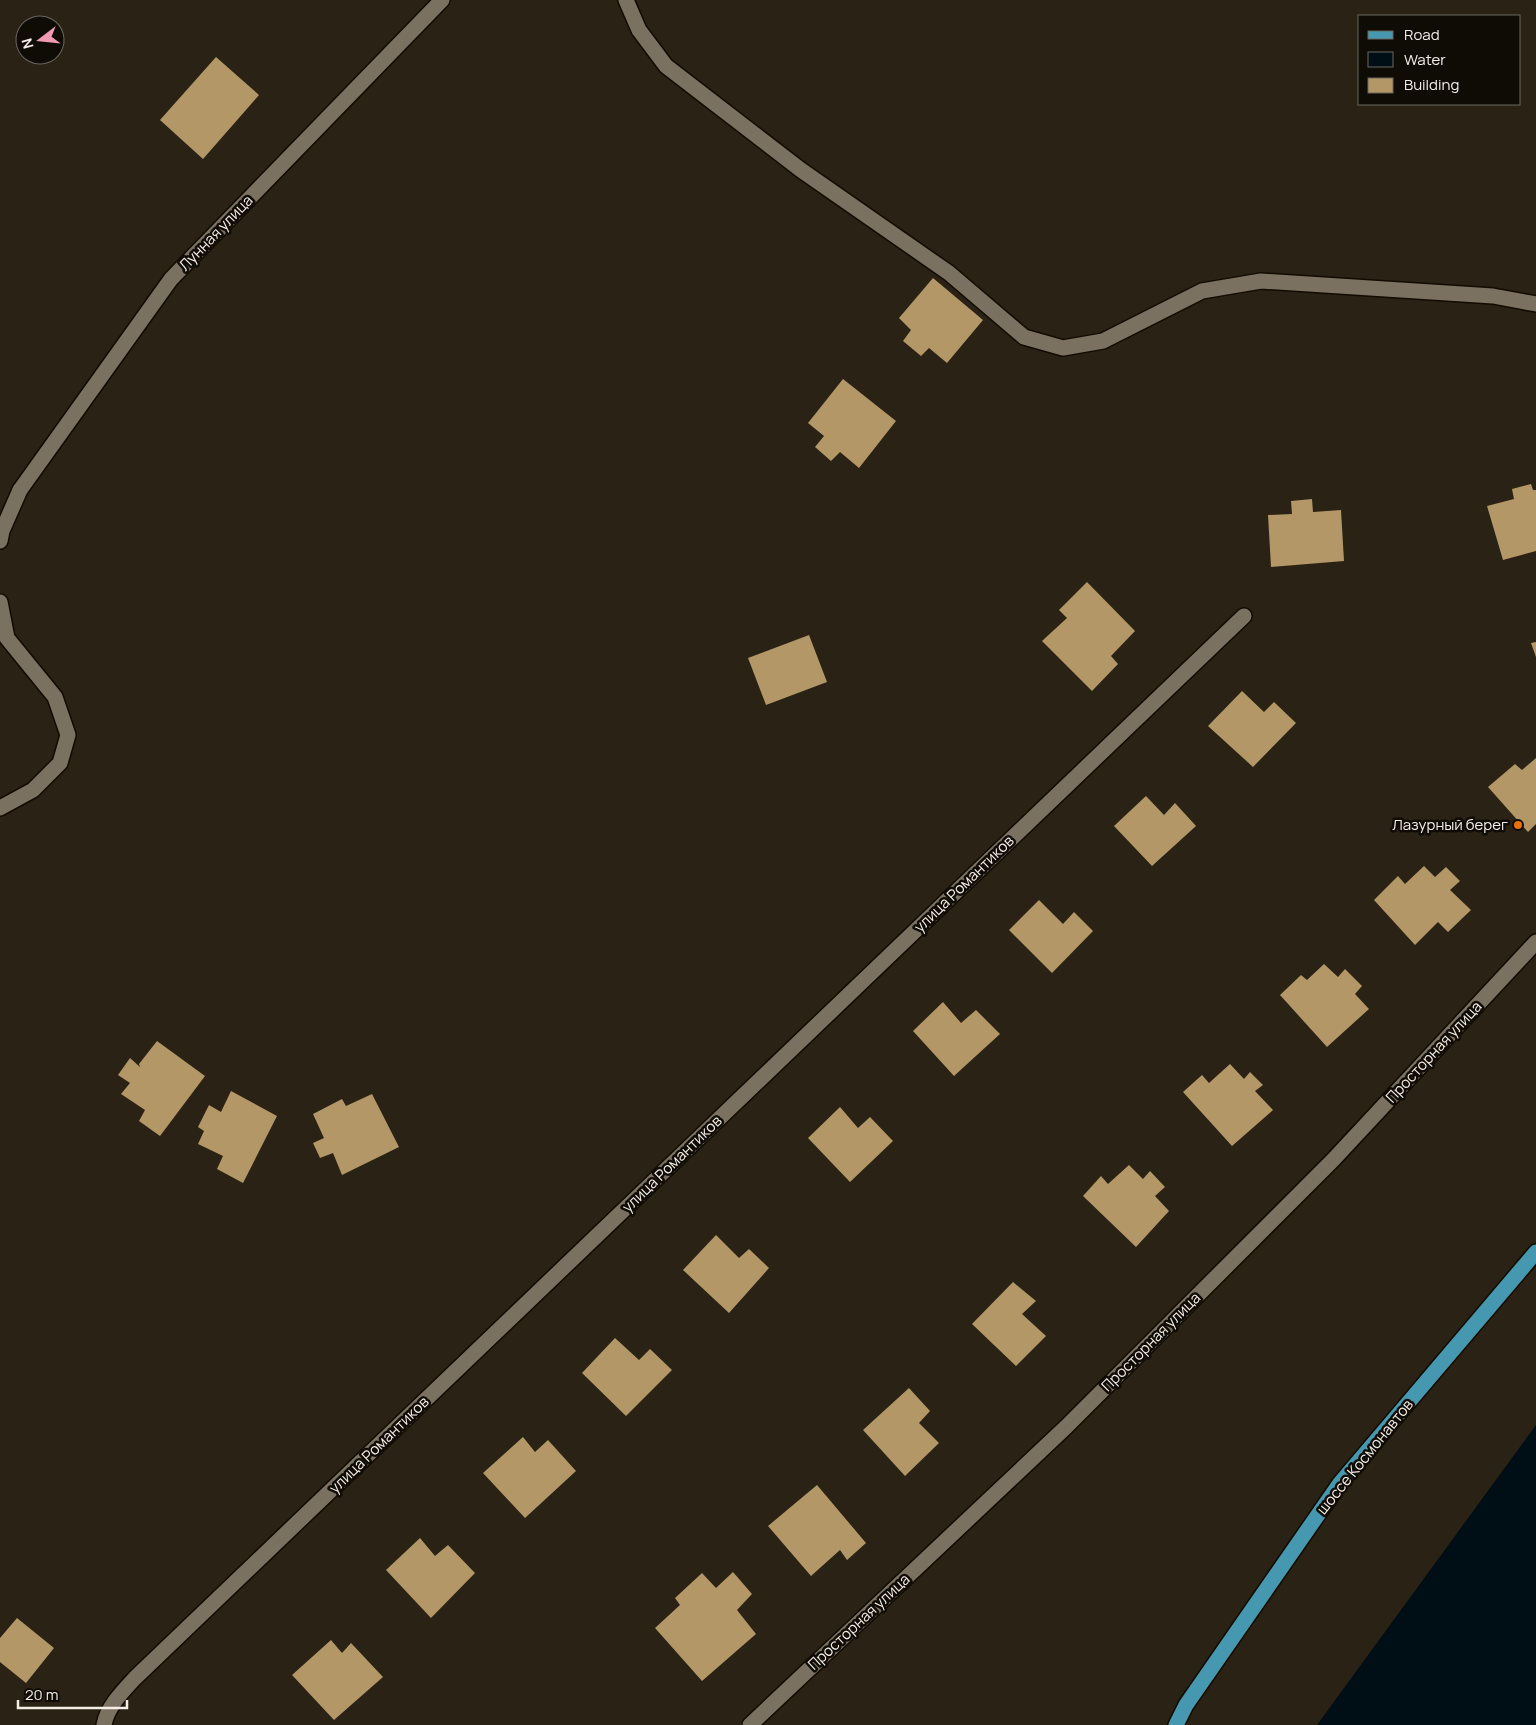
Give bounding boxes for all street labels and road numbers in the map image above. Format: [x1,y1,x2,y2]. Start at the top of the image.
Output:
street label: Лунная улица [174,190,257,275]
street label: улица Романтиков [909,831,1018,937]
street label: Просторная улица [1381,996,1486,1107]
street label: улица Романтиков [617,1111,726,1217]
street label: Просторная улица [1096,1287,1205,1396]
street label: улица Романтиков [324,1392,433,1498]
street label: шоссе Космонавтов [1312,1395,1418,1519]
street label: Просторная улица [803,1569,914,1674]

